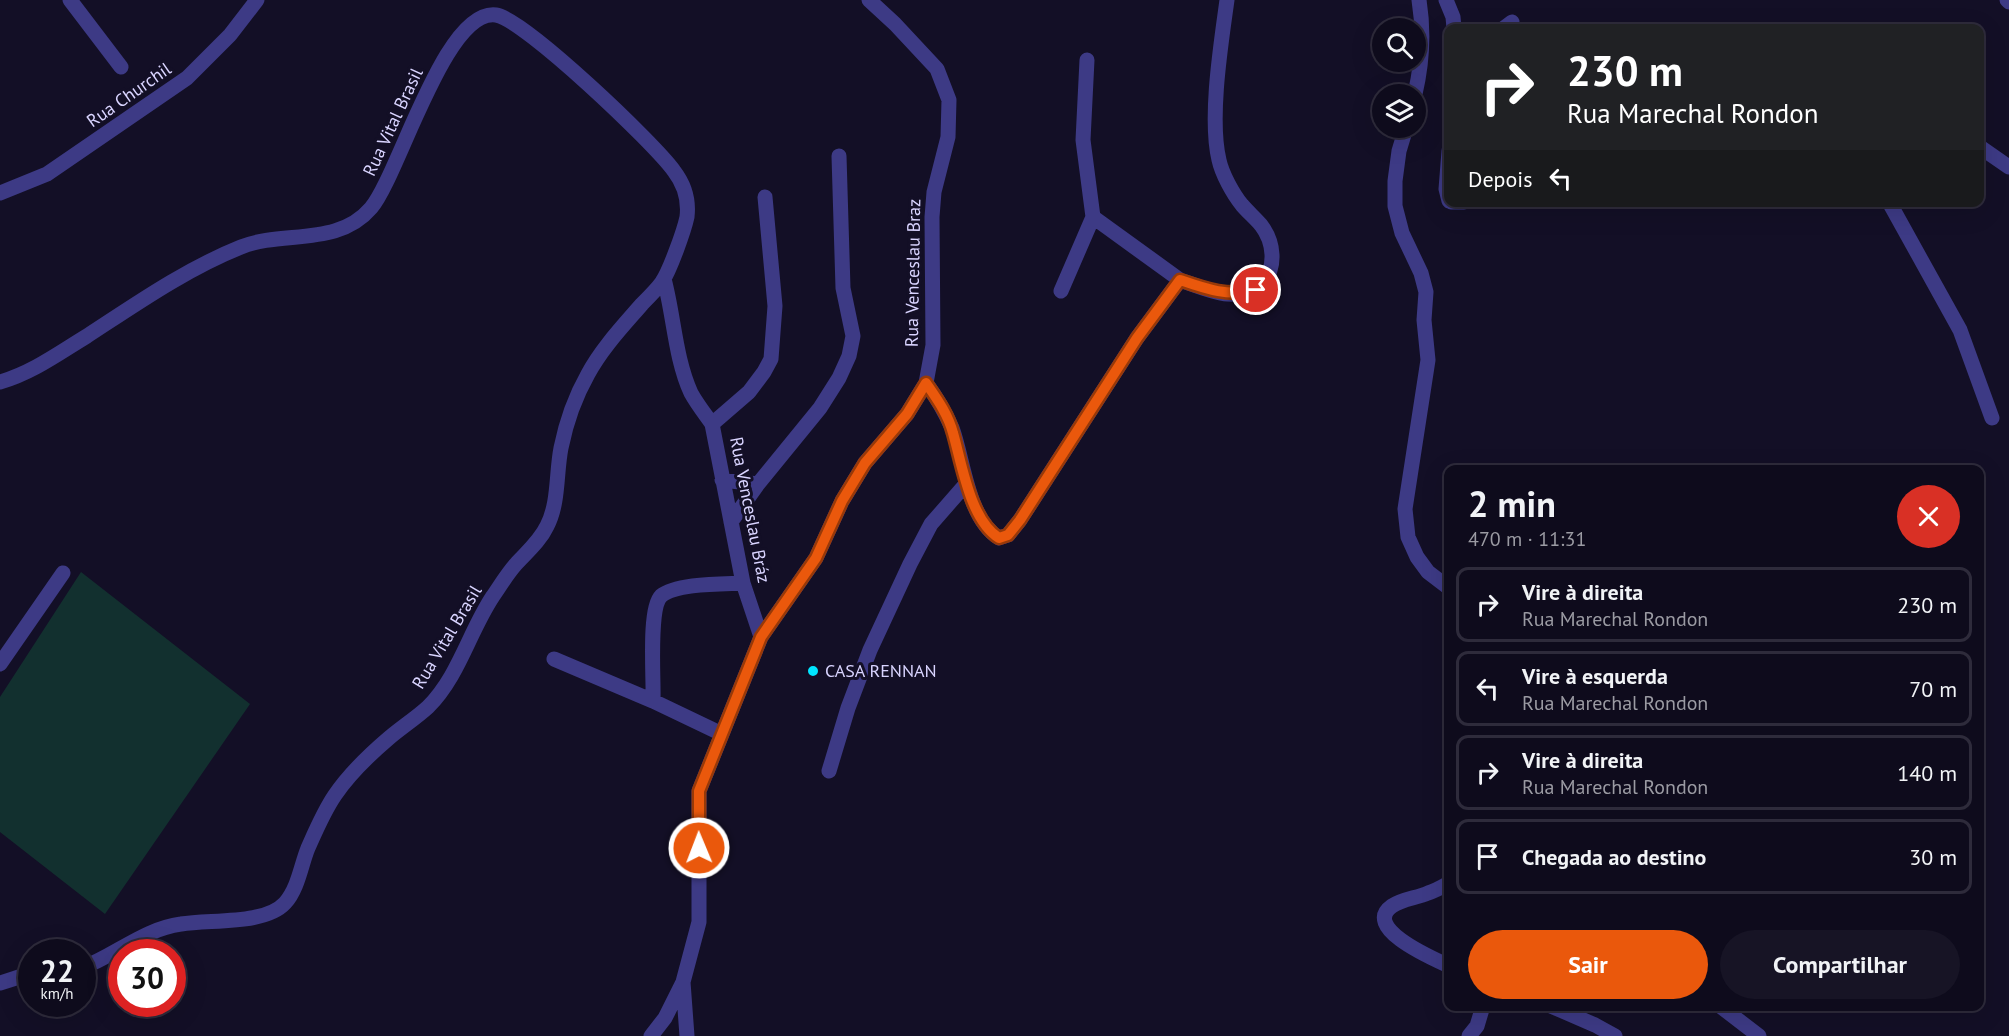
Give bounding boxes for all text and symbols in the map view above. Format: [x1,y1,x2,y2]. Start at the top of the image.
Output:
map controls [1372,18,1426,138]
button: search [1372,18,1426,72]
text: 230 m [1567,43,1683,98]
icon: right [1468,48,1546,126]
street label: Rua Churchil [82,57,176,132]
street label: Rua Vital Brasil [357,63,428,180]
button: layers [1372,84,1426,138]
text: Rua Marechal Rondon [1567,96,1819,130]
icon: left [1544,162,1577,195]
text: Depois [1468,165,1532,193]
street label: Rua Venceslau Braz [900,199,925,347]
pin [1230,264,1281,315]
icon: arrive [1239,273,1272,306]
street label: Rua Venceslau Bráz [725,435,776,585]
text: 2 min [1468,480,1556,527]
button: close [1897,485,1960,548]
text: 470 m · 11:31 [1468,526,1586,552]
text: Vire à direita [1522,578,1643,606]
street label: Rua Vital Brasil [407,580,487,693]
icon: right [1471,588,1504,621]
text: 230 m [1897,591,1957,619]
text: Rua Marechal Rondon [1522,606,1708,632]
place label: CASA RENNAN [825,659,937,682]
text: Vire à esquerda [1522,662,1668,690]
marker: CASA RENNAN [806,664,820,678]
icon: left [1471,672,1504,705]
text: 70 m [1909,675,1957,703]
text: Rua Marechal Rondon [1522,690,1708,716]
text: Vire à direita [1522,746,1643,774]
icon: right [1471,756,1504,789]
text: 140 m [1897,759,1957,787]
text: Rua Marechal Rondon [1522,774,1708,800]
position arrow [667,816,731,880]
icon: arrive [1471,840,1504,873]
text: Chegada ao destino [1522,843,1706,871]
text: 30 m [1909,843,1957,871]
button: Sair [1468,930,1708,999]
button: Compartilhar [1720,930,1960,999]
speed limit sign: 30 [108,939,186,1017]
text: 22 [40,951,74,990]
text: km/h [41,984,73,1003]

